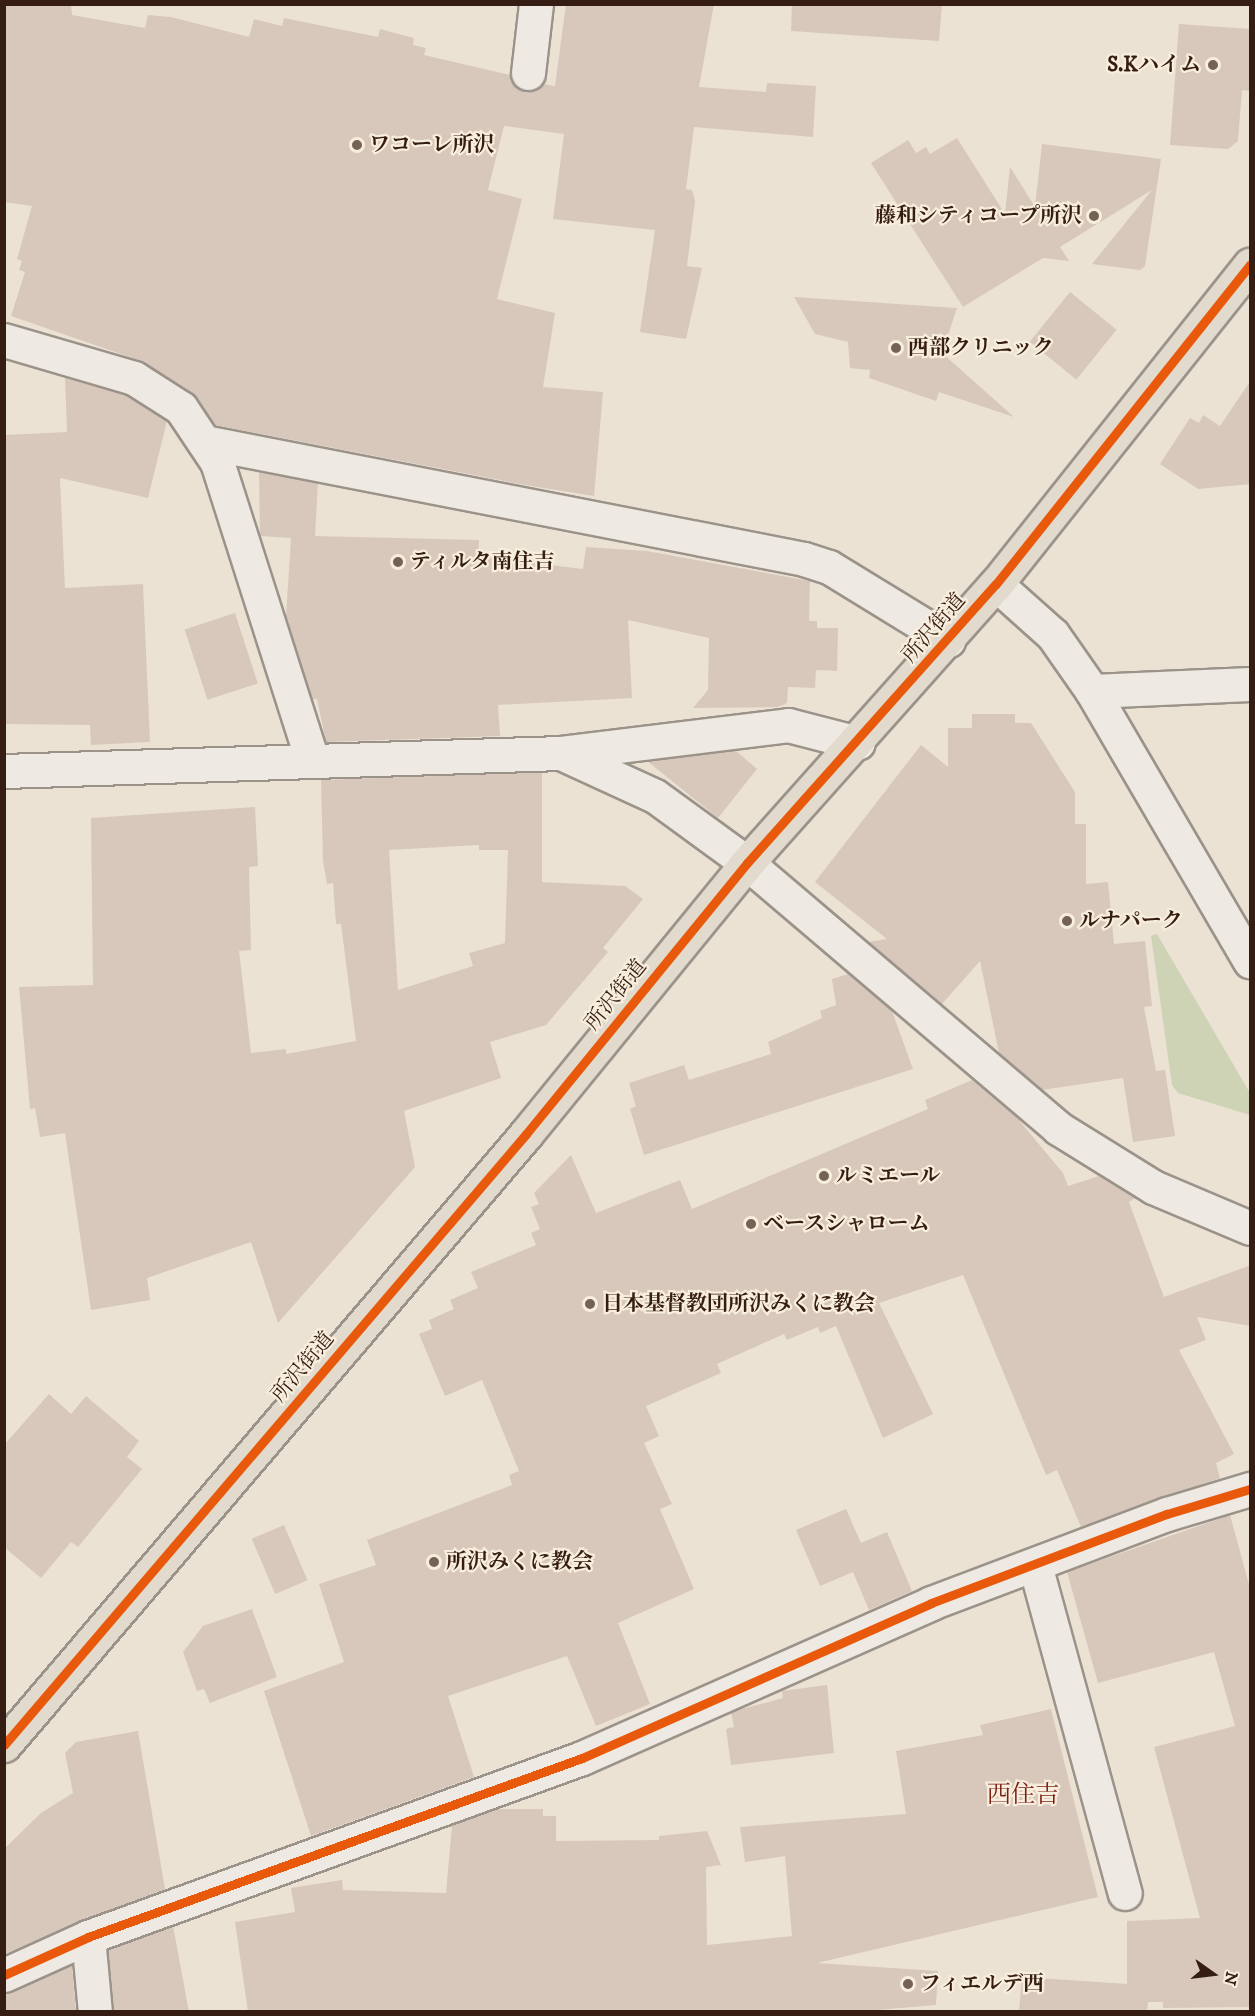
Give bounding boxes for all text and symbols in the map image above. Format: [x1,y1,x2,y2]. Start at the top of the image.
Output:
place label: S.Kハイム [1107,52,1201,78]
marker: S.Kハイム [1206,58,1220,72]
place label: ワコーレ所沢 [369,132,495,158]
marker: ワコーレ所沢 [350,138,364,152]
place label: 藤和シティコープ所沢 [872,203,1082,229]
marker: 藤和シティコープ所沢 [1087,209,1101,223]
place label: 西部クリニック [908,335,1055,361]
marker: 西部クリニック [889,341,903,355]
place label: ティルタ南住吉 [410,549,557,575]
marker: ティルタ南住吉 [391,555,405,569]
street label: 所沢街道 [897,588,971,668]
place label: ルナパーク [1079,908,1184,934]
marker: ルナパーク [1060,914,1074,928]
street label: 所沢街道 [580,954,652,1036]
place label: ルミエール [836,1163,941,1189]
marker: ルミエール [817,1169,831,1183]
place label: ベースシャローム [763,1211,931,1237]
marker: ベースシャローム [744,1217,758,1231]
place label: 日本基督教団所沢みくに教会 [602,1291,875,1317]
marker: 日本基督教団所沢みくに教会 [583,1297,597,1311]
street label: 所沢街道 [266,1327,340,1407]
place label: 所沢みくに教会 [446,1549,593,1575]
marker: 所沢みくに教会 [427,1555,441,1569]
district label: 西住吉 [987,1782,1059,1810]
north arrow [1183,1944,1243,2004]
text: N [1219,1970,1242,1987]
place label: フィエルデ西 [920,1971,1046,1997]
marker: フィエルデ西 [901,1977,915,1991]

